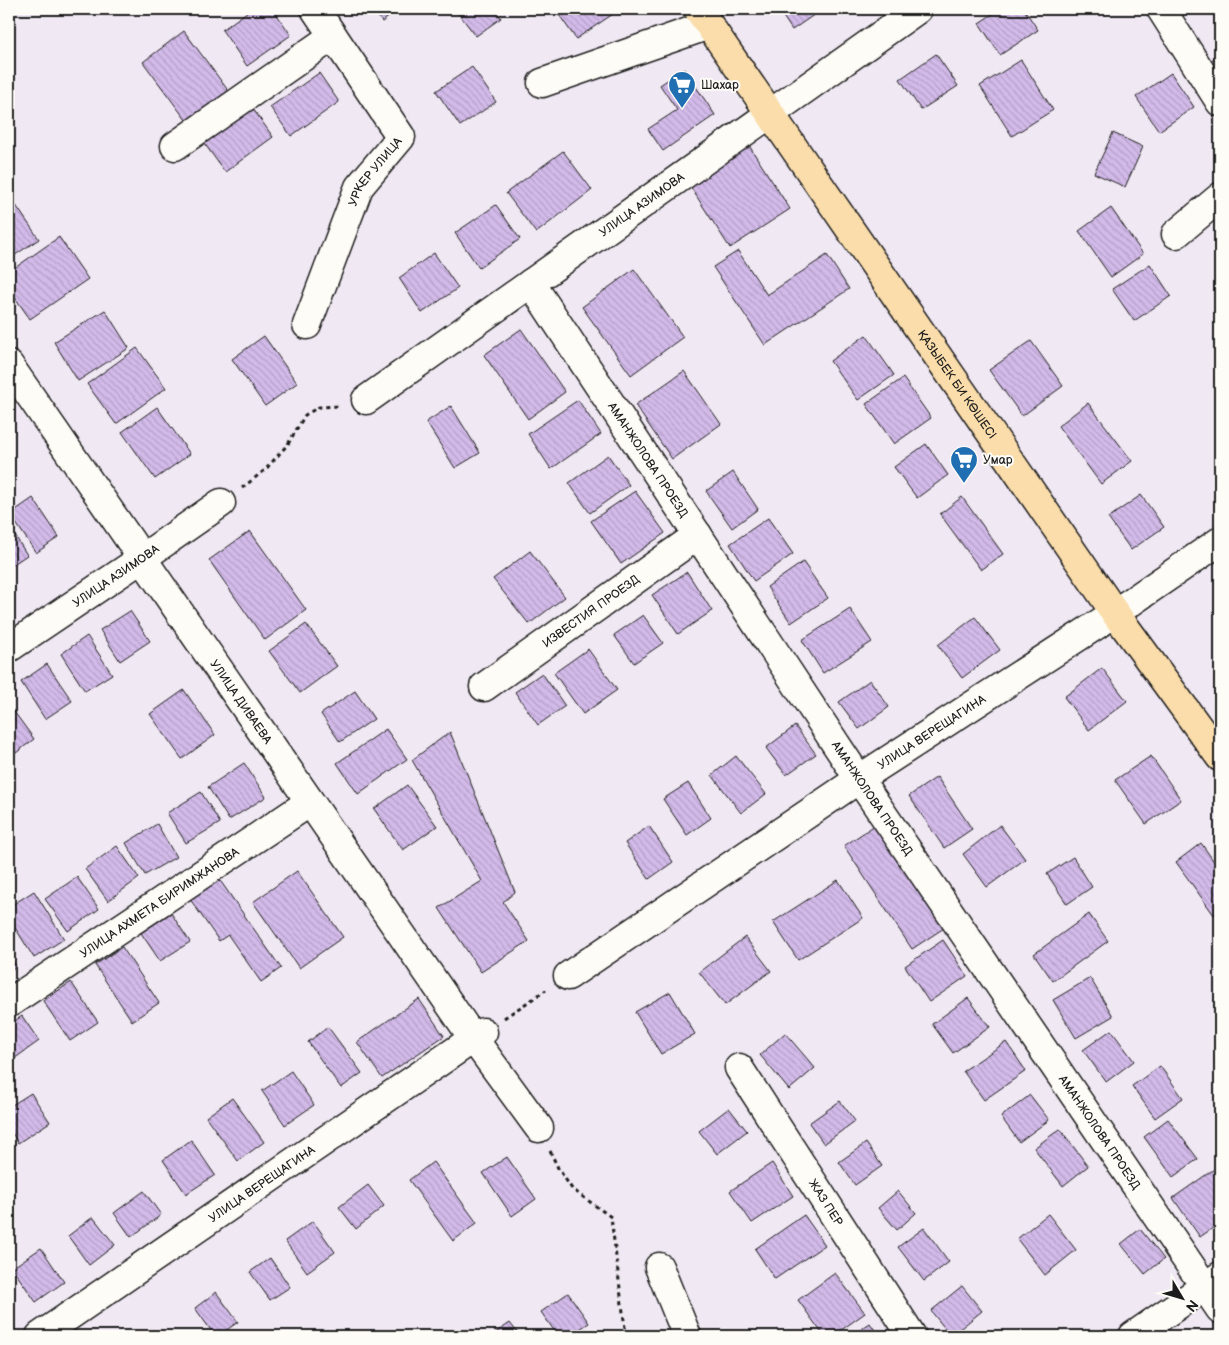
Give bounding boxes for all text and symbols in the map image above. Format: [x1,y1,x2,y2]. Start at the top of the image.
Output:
supermarket icon: Шахар [667,70,697,109]
place label: Шахар [701,78,739,93]
street label: УРКЕР УЛИЦА [345,133,406,208]
street label: УЛИЦА АЗИМОВА [596,169,688,240]
street label: ҚАЗЫБЕК БИ КӨШЕСІ [914,327,1000,441]
street label: АМАНЖОЛОВА ПРОЕЗД [604,399,692,521]
supermarket icon: Умар [949,445,979,484]
place label: Умар [983,453,1013,468]
street label: УЛИЦА АЗИМОВА [70,541,162,610]
street label: ИЗВЕСТИЯ ПРОЕЗД [539,571,643,651]
street label: УЛИЦА ДИВАЕВА [207,657,276,747]
street label: УЛИЦА ВЕРЕЩАГИНА [875,691,989,772]
street label: АМАНЖОЛОВА ПРОЕЗД [828,737,917,859]
street label: УЛИЦА АХМЕТА БИРИМЖАНОВА [77,844,242,961]
street label: АМАНЖОЛОВА ПРОЕЗД [1055,1071,1144,1193]
street label: УЛИЦА ВЕРЕЩАГИНА [206,1142,318,1226]
street label: ЖАЗ ПЕР [805,1176,847,1229]
north arrow [1156,1272,1206,1322]
text: N [1182,1296,1202,1315]

